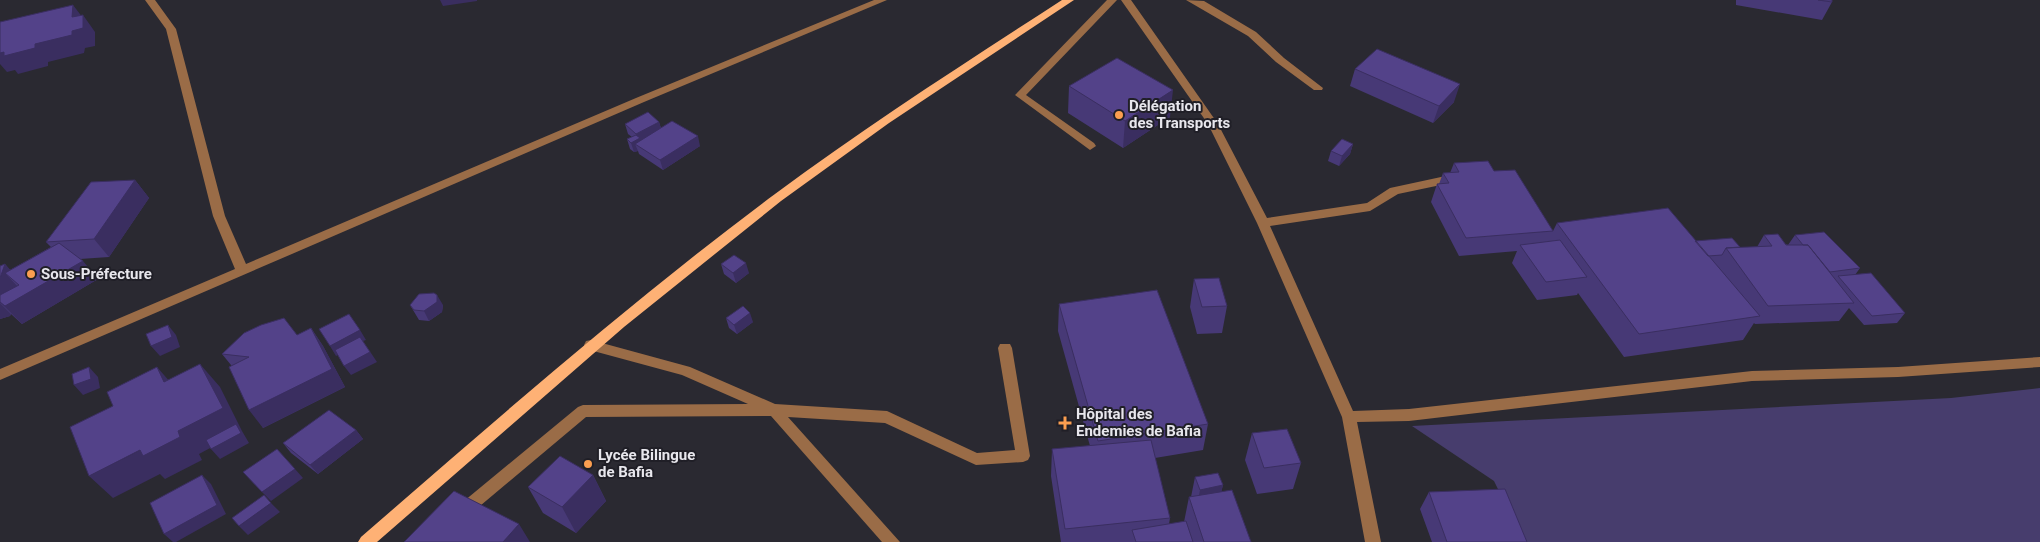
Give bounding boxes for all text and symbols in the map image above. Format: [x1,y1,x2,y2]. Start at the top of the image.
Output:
place label: Délégation des Transports [1129,97,1231,132]
marker: Délégation des Transports [1113,109,1125,121]
place label: Sous-Préfecture [41,265,152,283]
marker: Sous-Préfecture [25,268,37,280]
place label: Hôpital des Endemies de Bafia [1076,405,1201,440]
marker: Hôpital des Endemies de Bafia [1058,416,1072,430]
place label: Lycée Bilingue de Bafia [598,446,695,481]
marker: Lycée Bilingue de Bafia [582,458,594,470]

